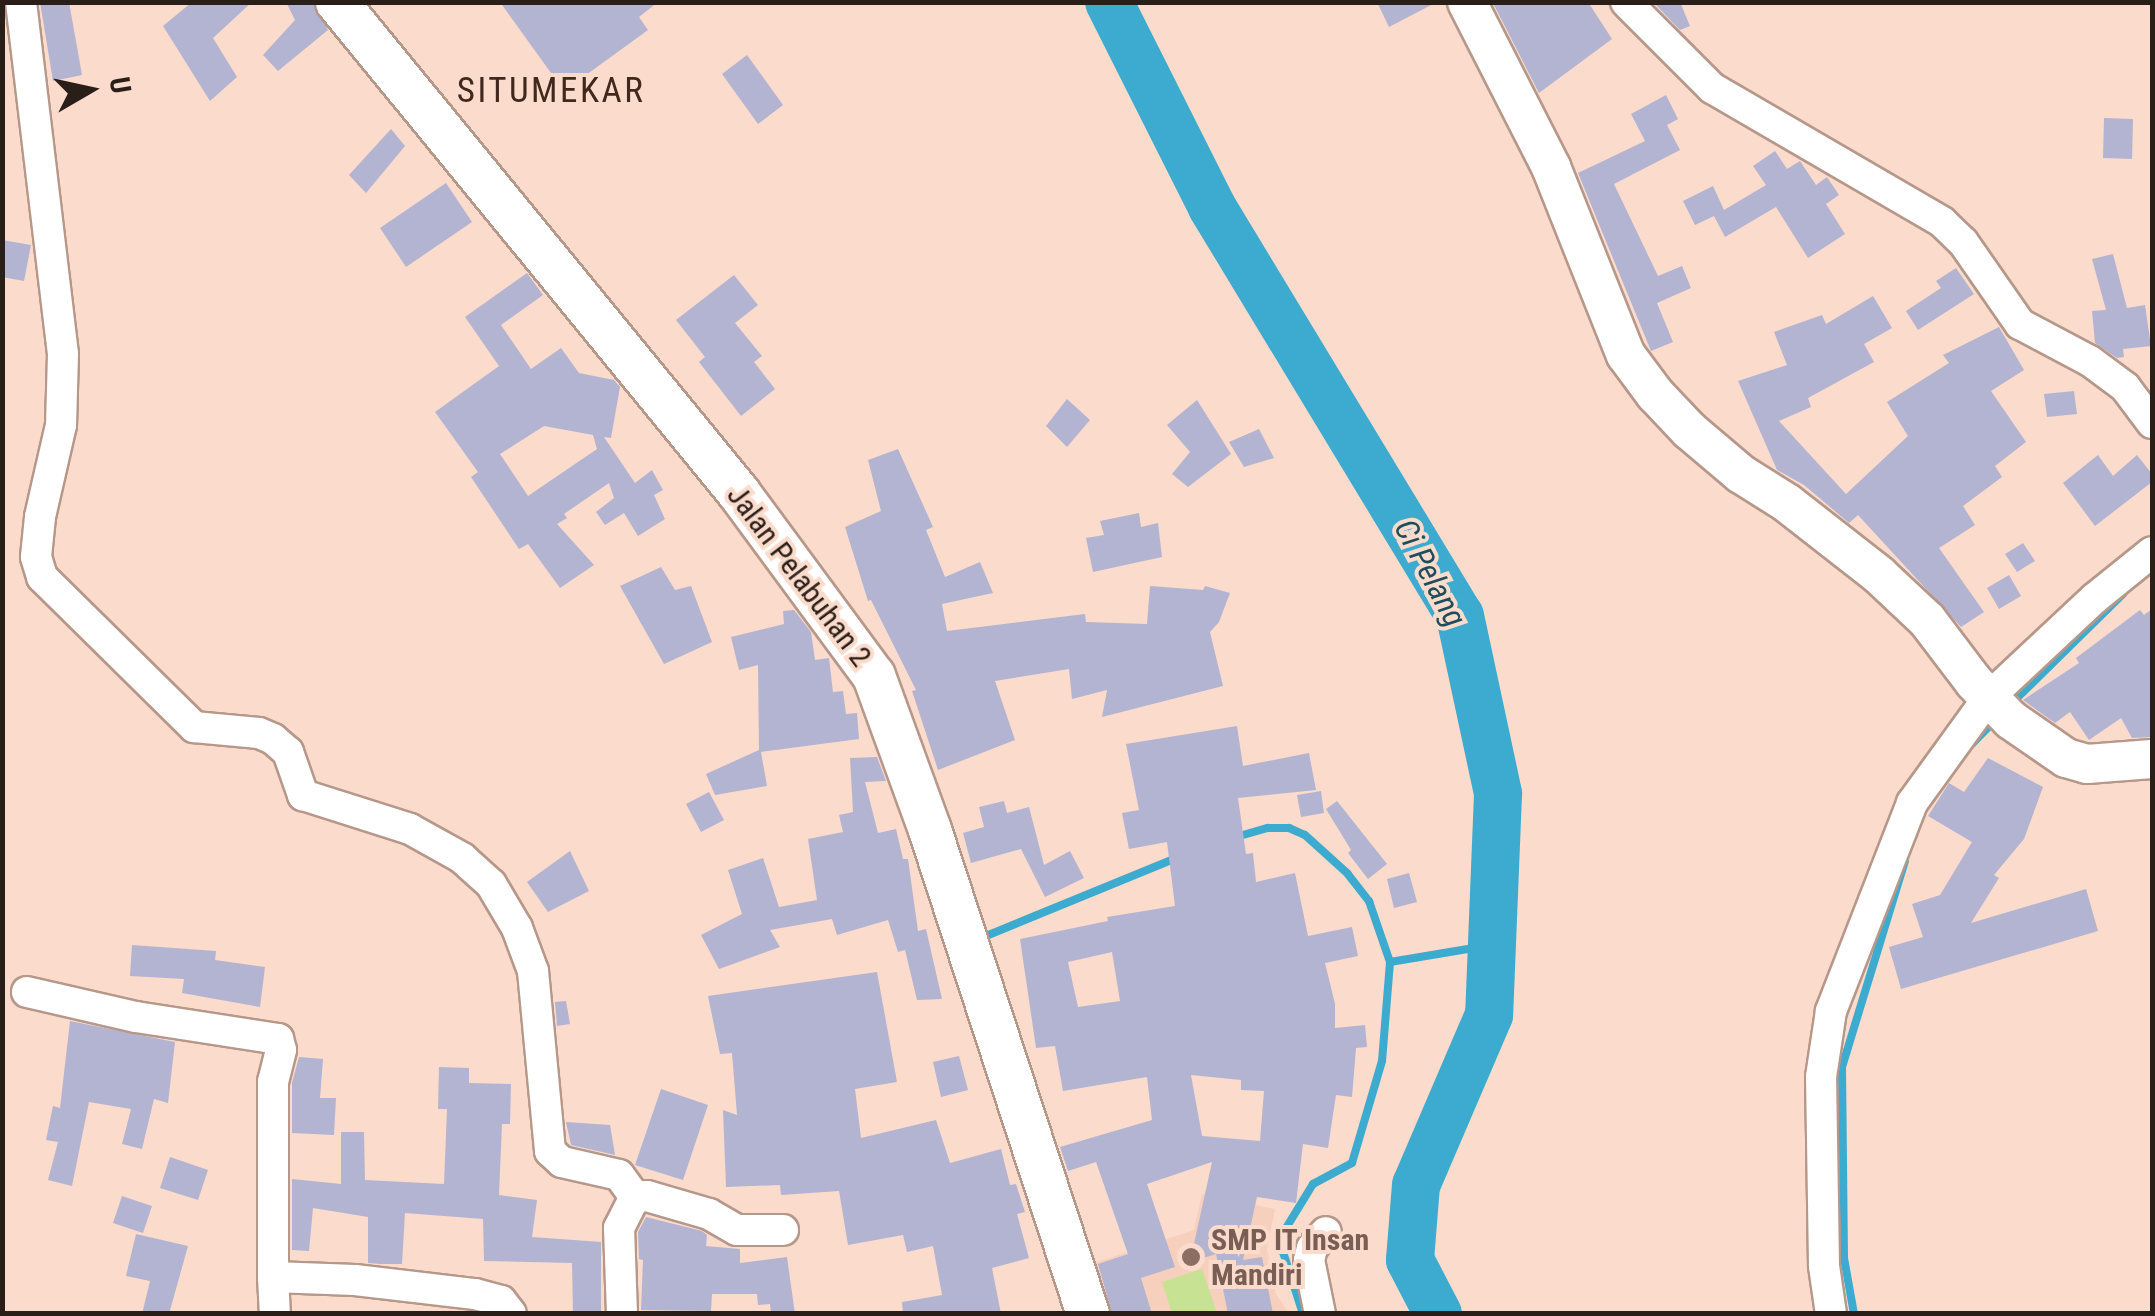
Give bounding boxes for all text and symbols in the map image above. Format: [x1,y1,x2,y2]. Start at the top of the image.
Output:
north arrow [40,40,140,140]
district label: SITUMEKAR [457,70,645,112]
text: U [103,75,138,96]
street label: Jalan Pelabuhan 2 [719,478,879,674]
water label: Ci Pelang [1386,513,1474,633]
place label: SMP IT Insan Mandiri [1211,1222,1370,1292]
marker: SMP IT Insan Mandiri [1180,1246,1202,1268]

